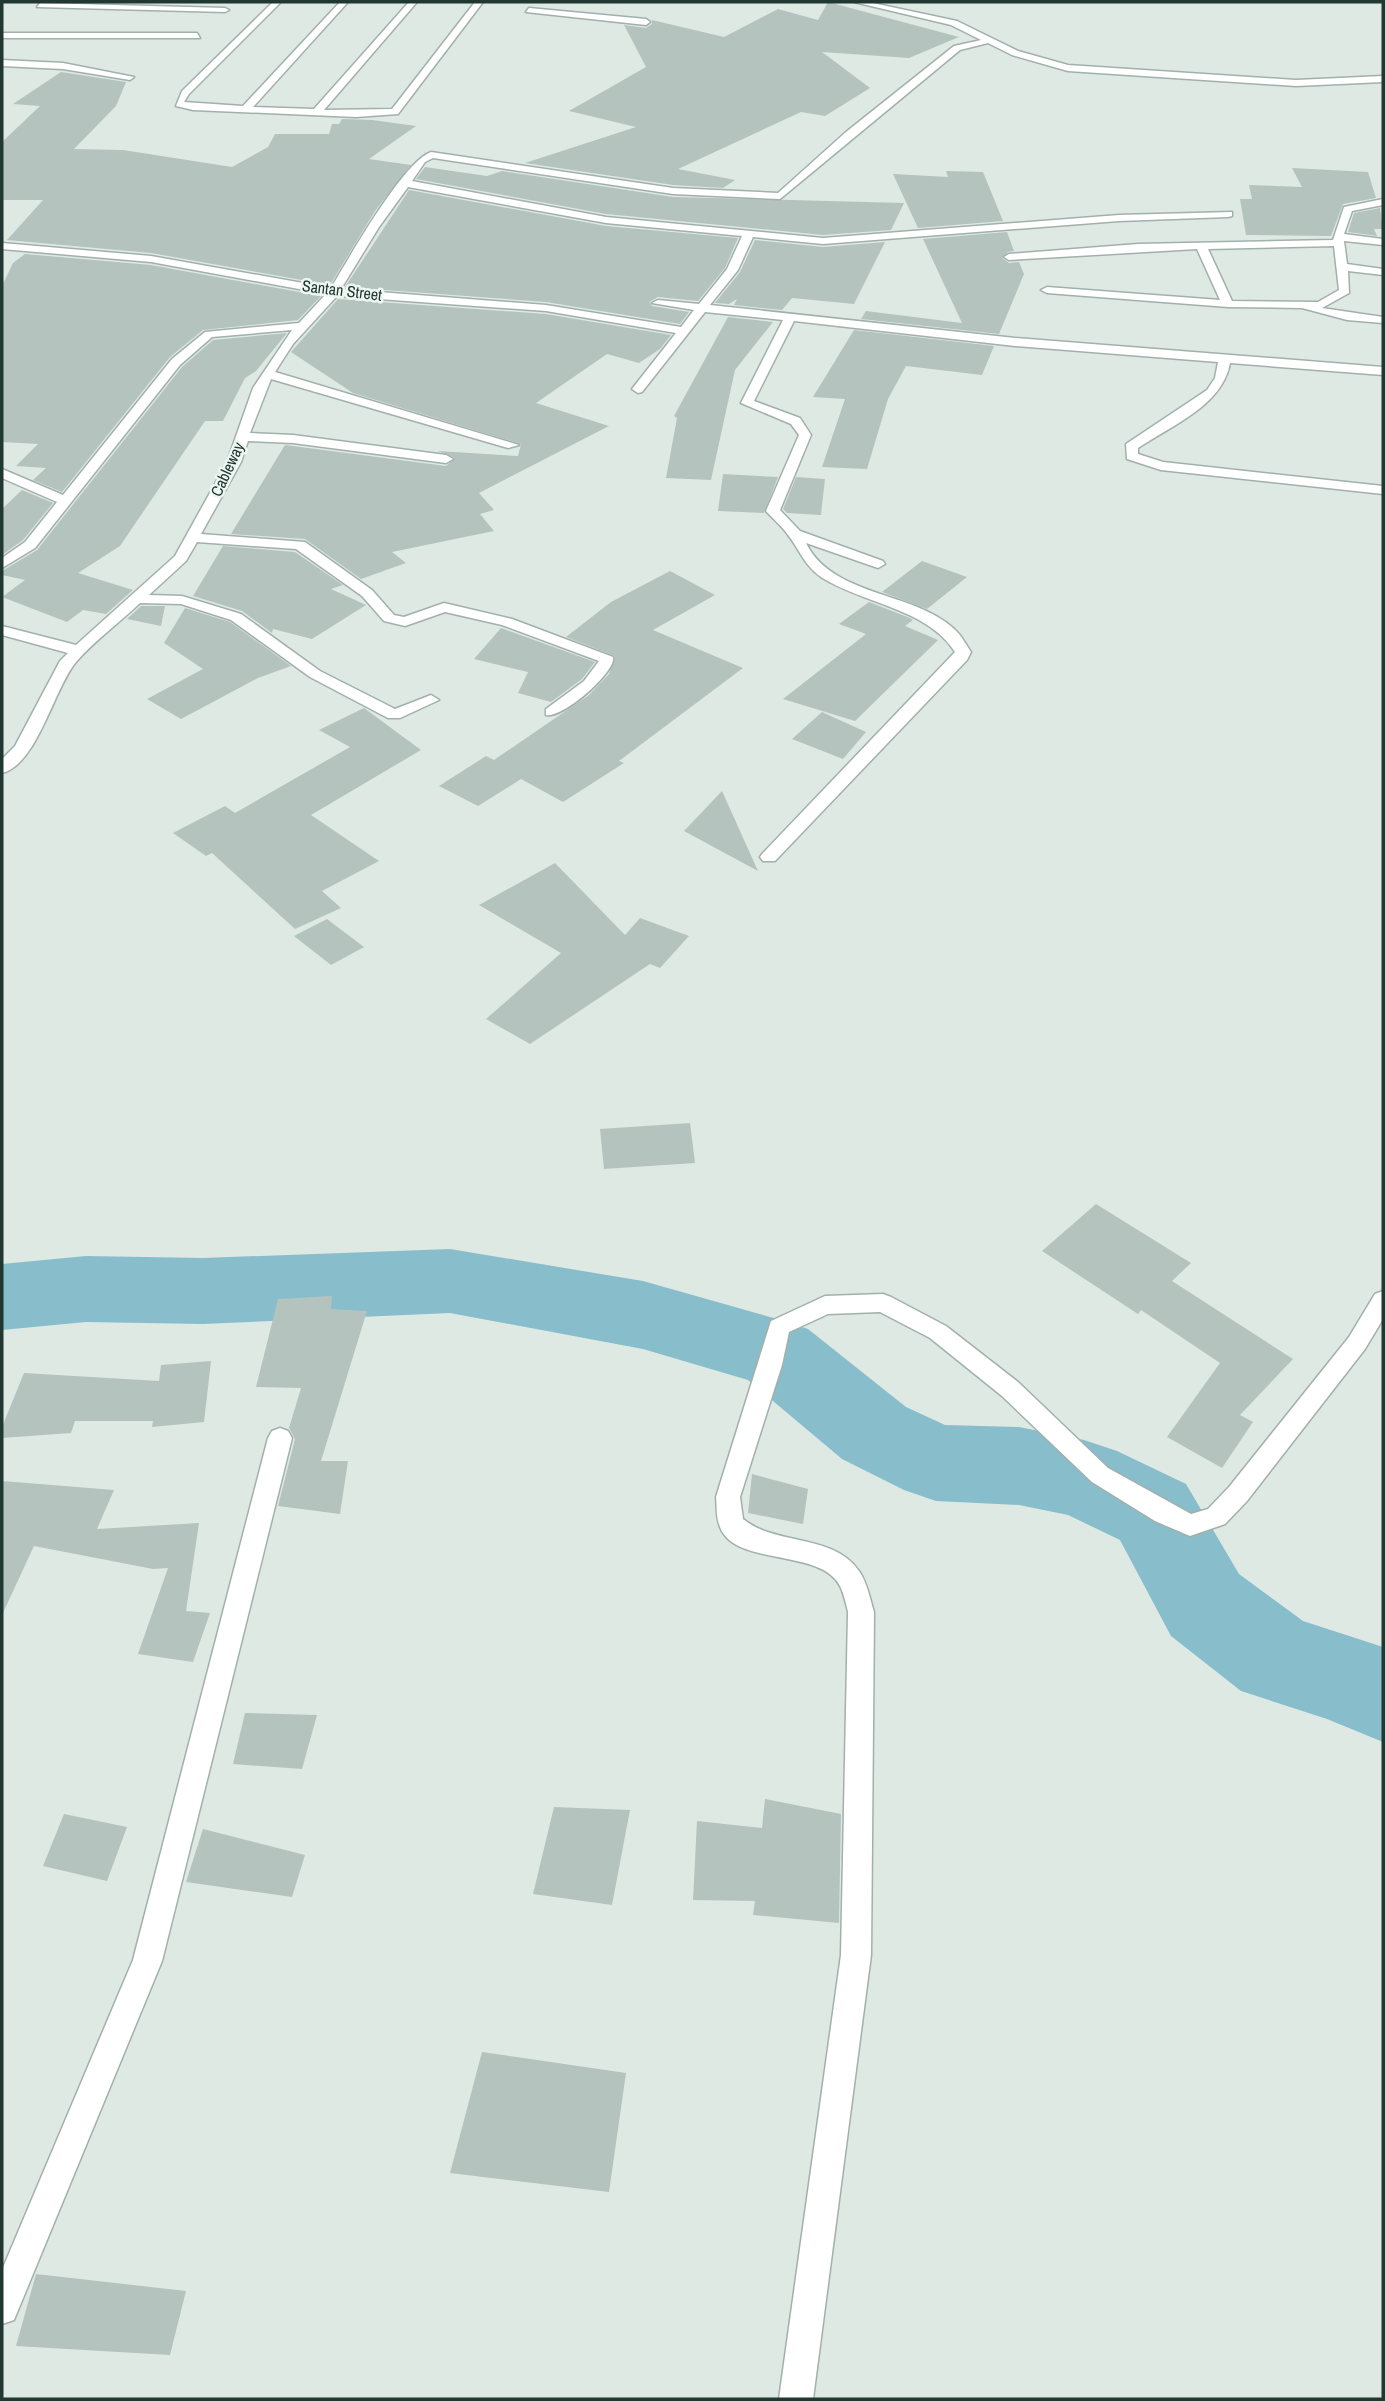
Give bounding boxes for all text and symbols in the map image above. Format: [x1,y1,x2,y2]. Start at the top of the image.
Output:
street label: Santan Street [301,274,384,306]
street label: Cableway [205,438,249,500]

